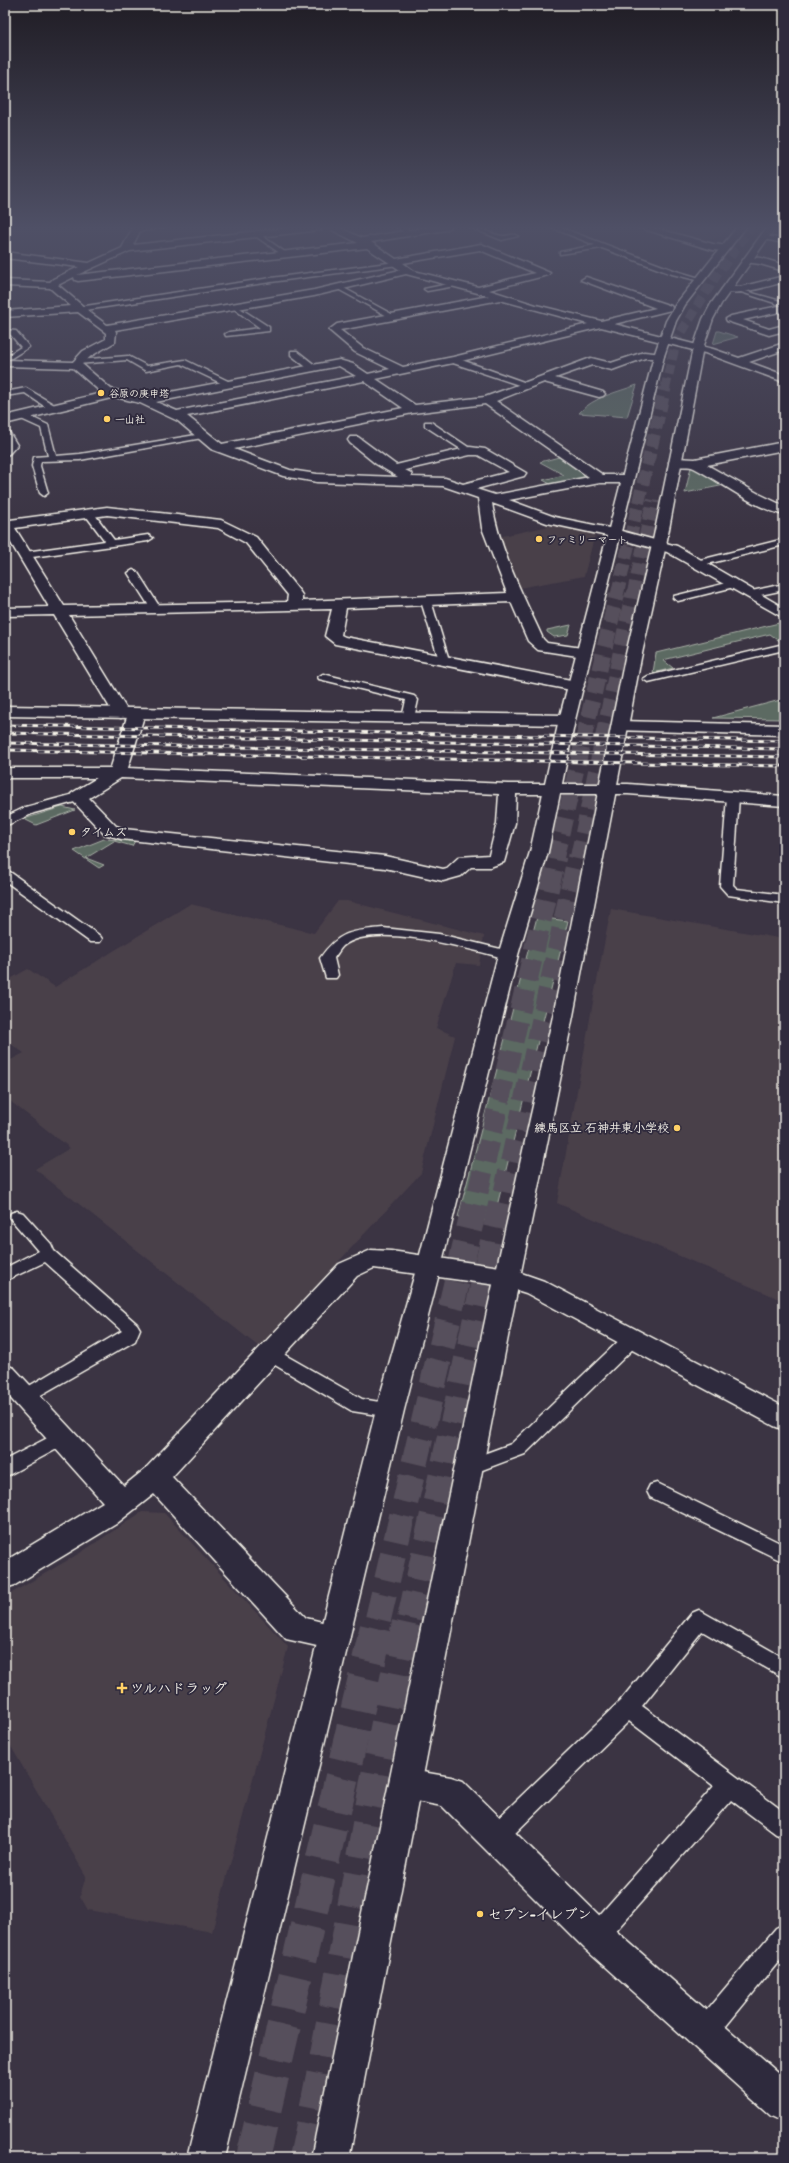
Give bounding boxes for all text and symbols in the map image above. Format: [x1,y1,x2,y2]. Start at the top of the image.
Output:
place label: 谷原の庚申塔 [109,387,169,400]
marker: 谷原の庚申塔 [96,388,106,398]
place label: 一山社 [115,413,145,426]
marker: 一山社 [102,414,112,424]
place label: ファミリーマート [547,533,627,546]
marker: ファミリーマート [534,534,544,544]
place label: タイムズ [80,825,127,839]
marker: タイムズ [67,827,77,837]
place label: 練馬区立 石神井東小学校 [534,1121,669,1135]
marker: 練馬区立 石神井東小学校 [672,1123,682,1133]
place label: ツルハドラッグ [130,1680,227,1697]
marker: ツルハドラッグ [117,1683,127,1693]
place label: セブン-イレブン [488,1906,592,1923]
marker: セブン-イレブン [475,1909,485,1919]

